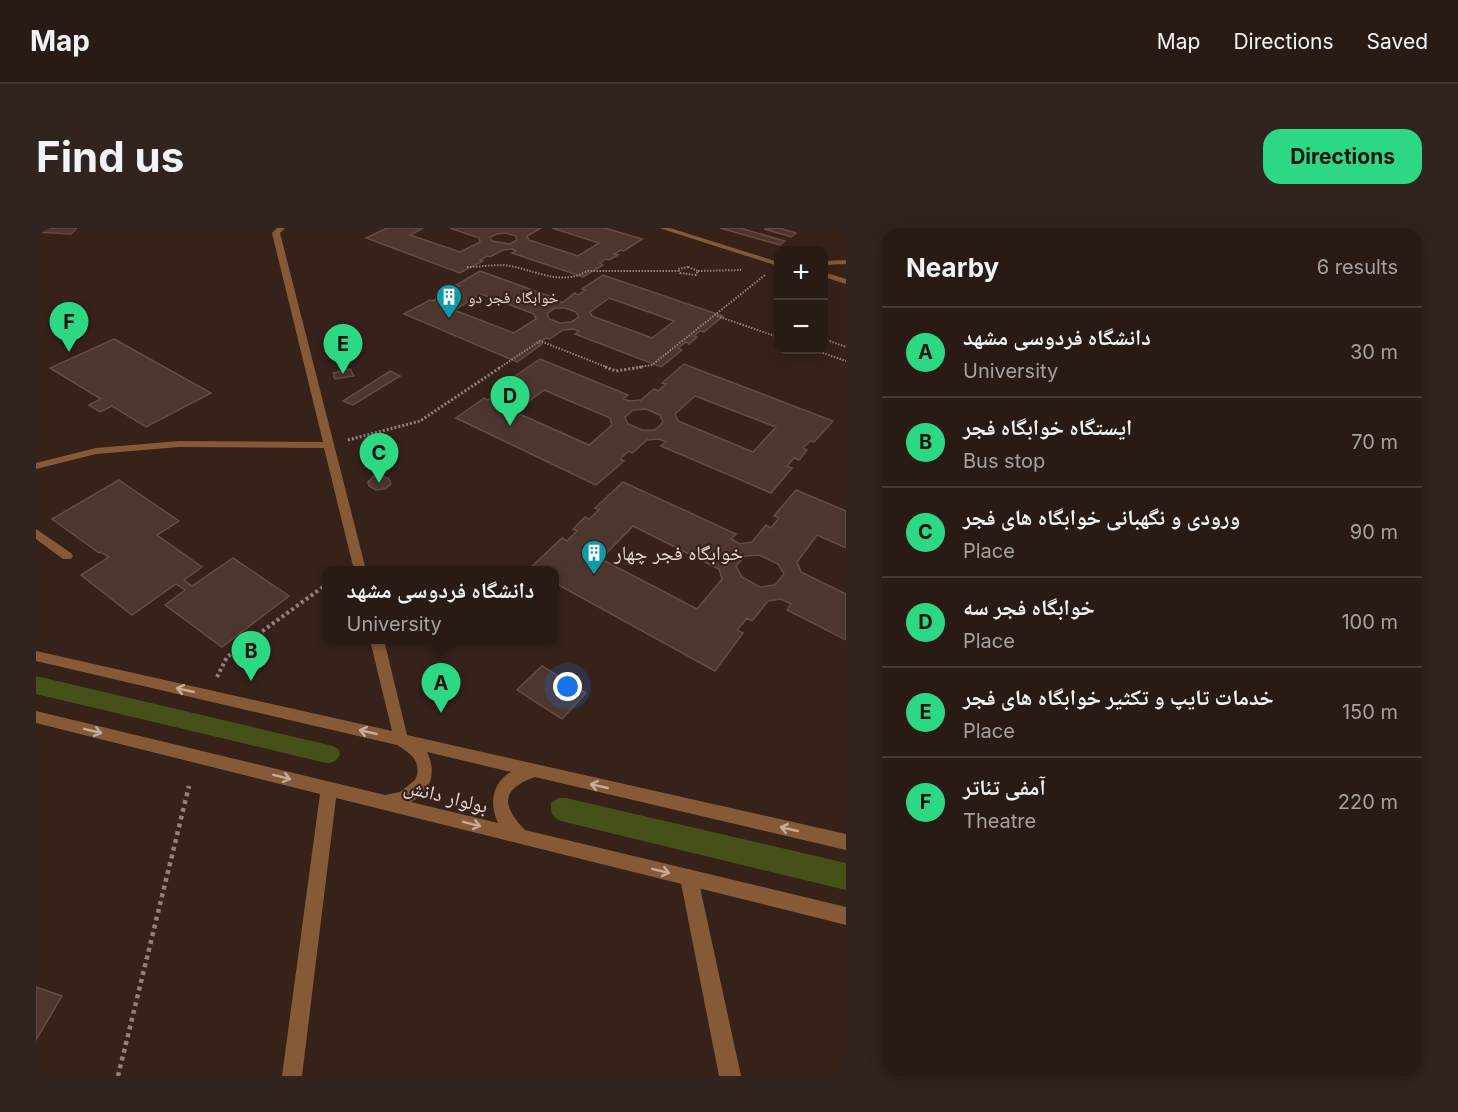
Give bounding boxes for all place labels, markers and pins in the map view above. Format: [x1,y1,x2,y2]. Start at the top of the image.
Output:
building icon: خوابگاه فجر دو [434,282,464,320]
place label: خوابگاه فجر دو [468,287,559,307]
pin: F [50,302,88,352]
pin: E [324,324,362,374]
pin: D [490,376,530,426]
pin: C [360,434,398,483]
building icon: خوابگاه فجر چهار [579,538,609,576]
place label: خوابگاه فجر چهار [613,541,743,565]
pin: B [232,632,270,681]
pin: A [422,664,460,713]

